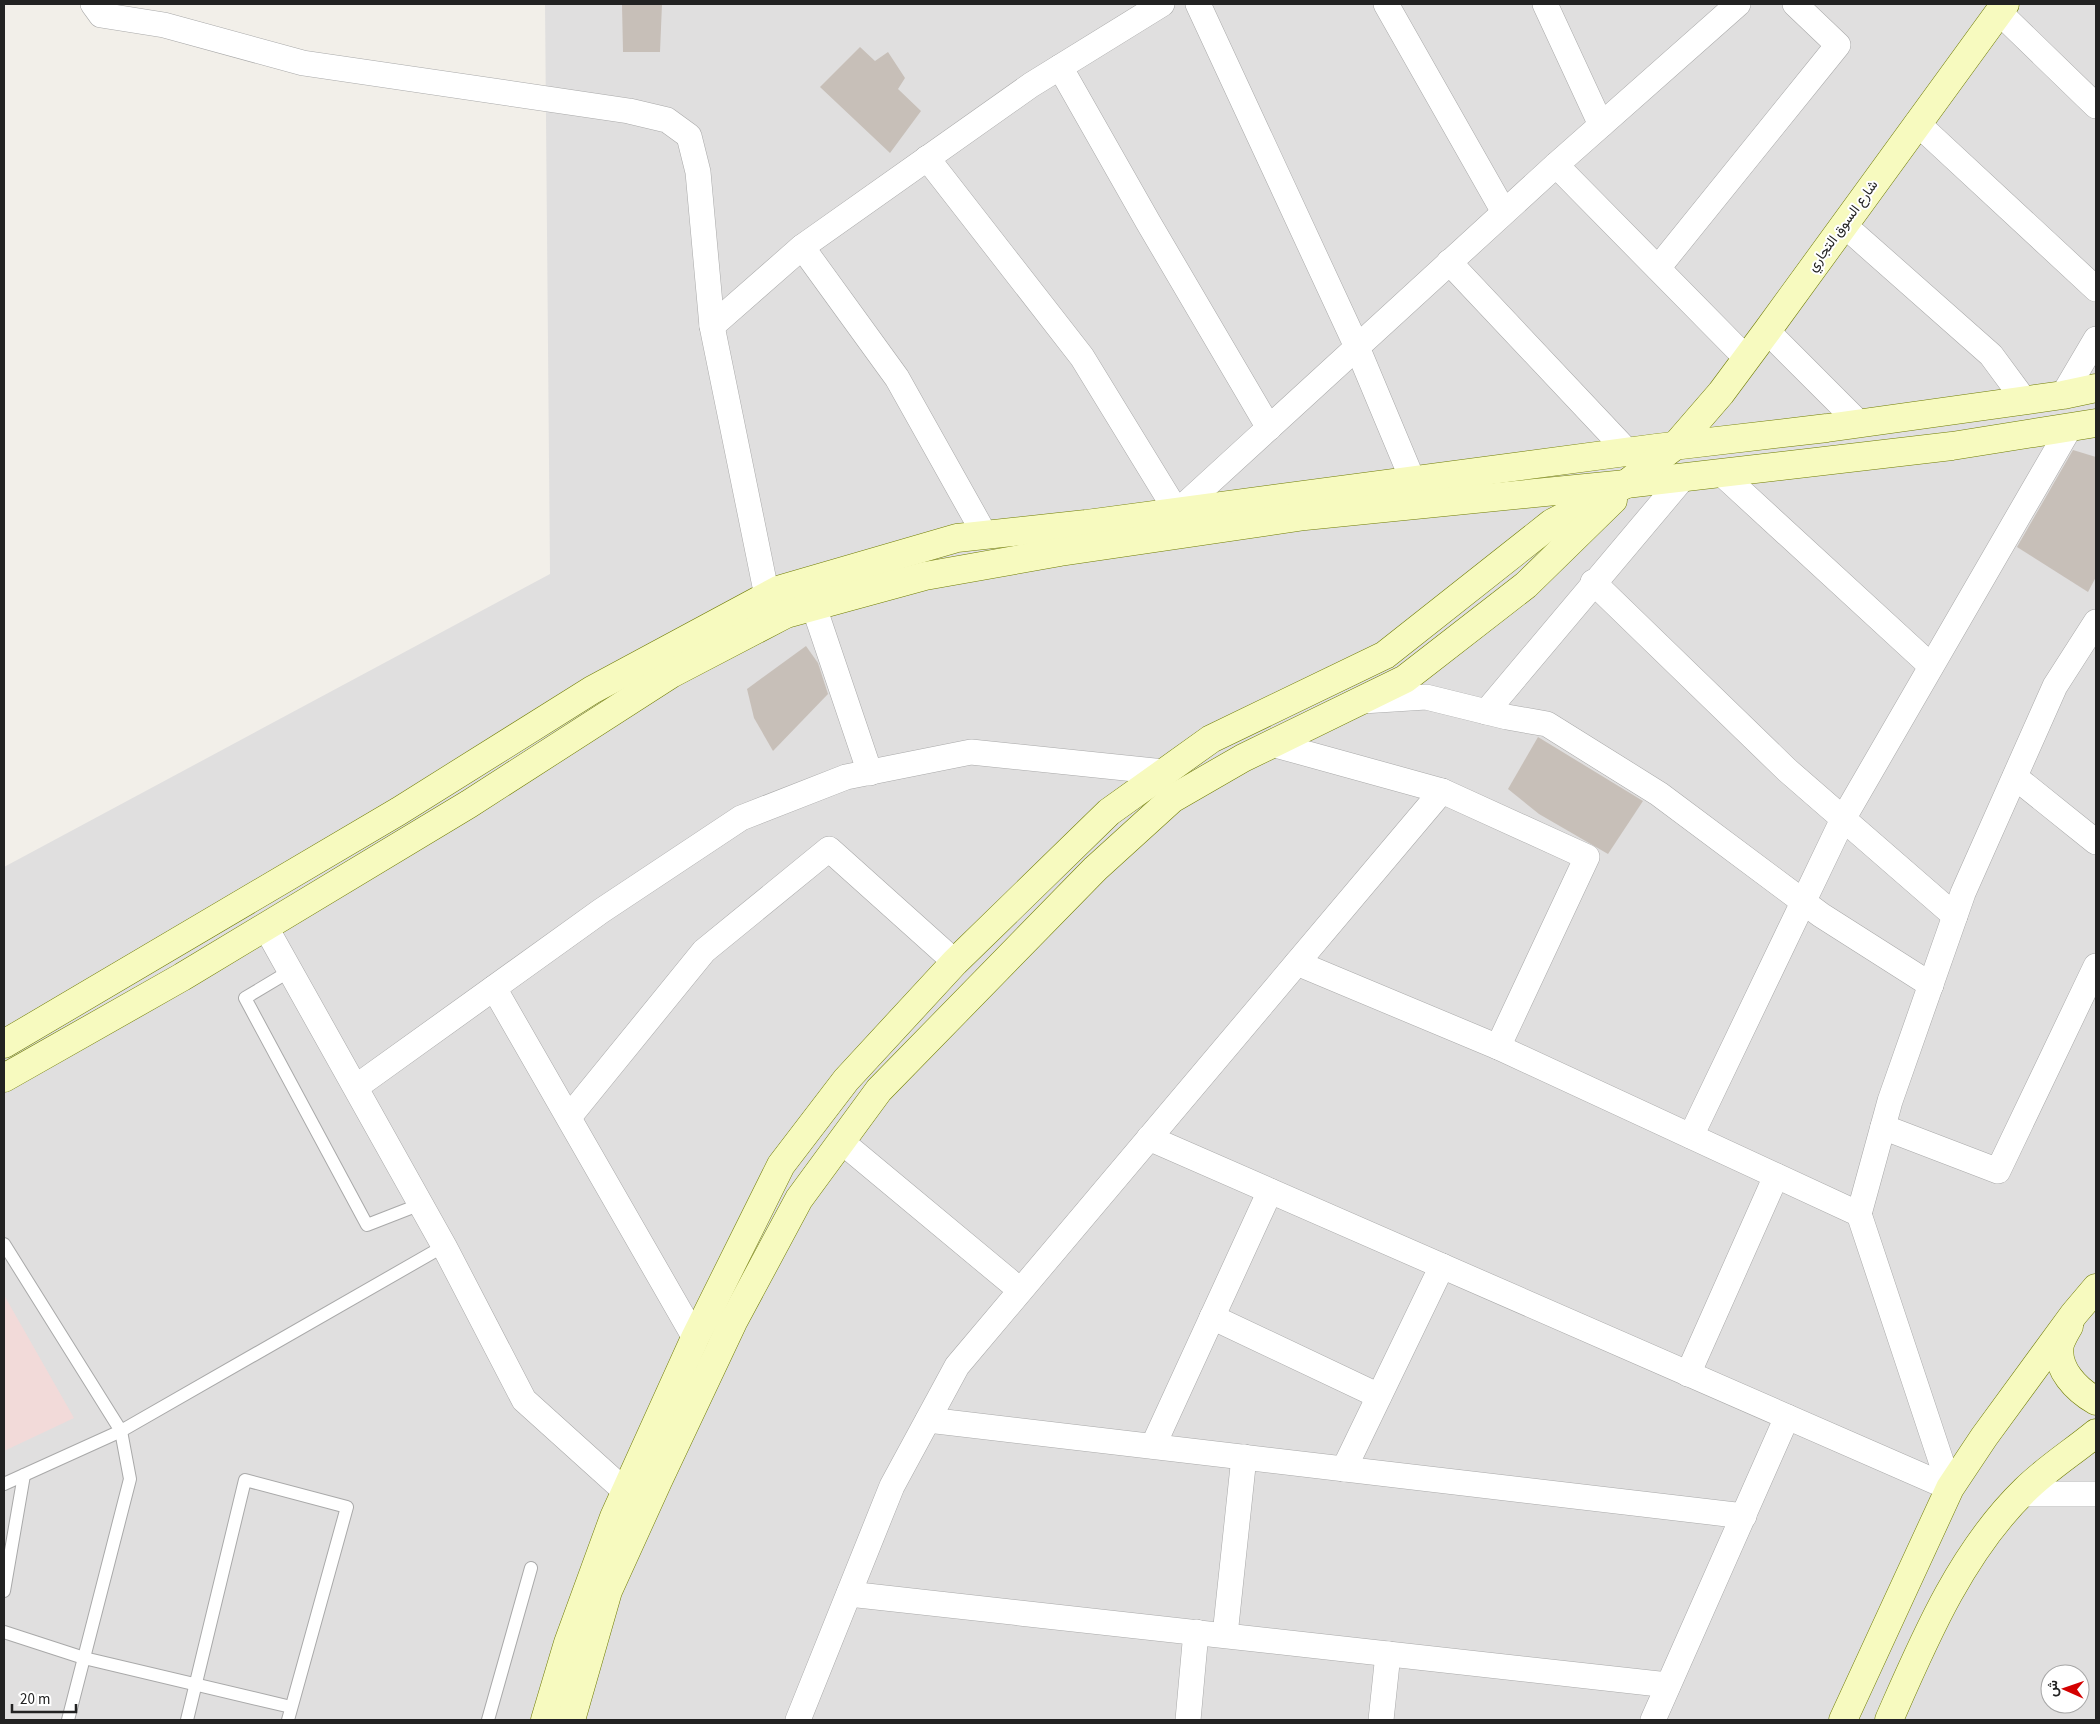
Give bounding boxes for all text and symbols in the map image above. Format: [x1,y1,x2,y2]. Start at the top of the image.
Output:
street label: شارع السوق التجاري [1803,176,1884,277]
north arrow [2040,1664,2090,1714]
text: ش [2043,1680,2063,1697]
scale bar [12,1682,76,1714]
text: 20 m [20,1689,50,1710]

